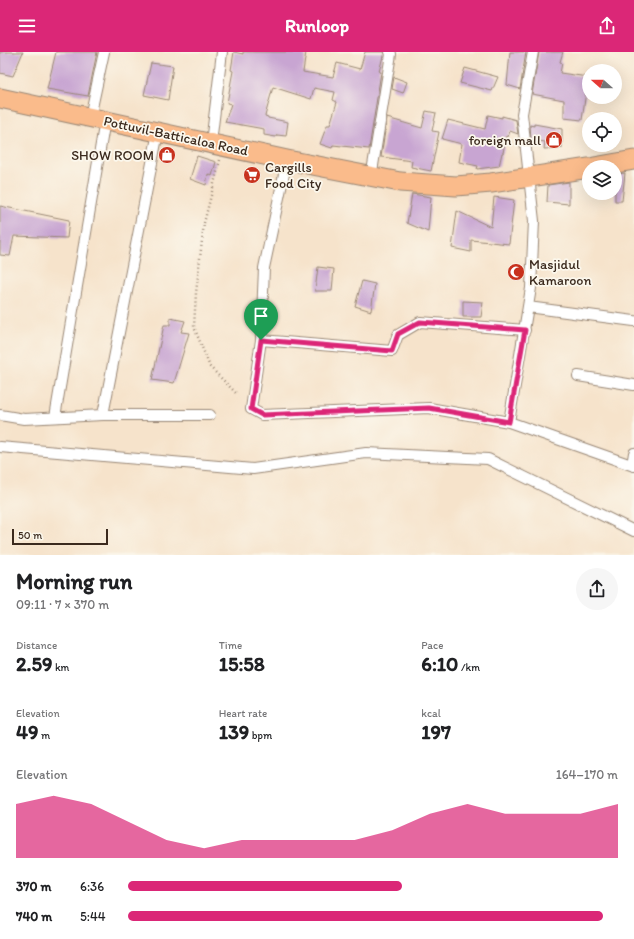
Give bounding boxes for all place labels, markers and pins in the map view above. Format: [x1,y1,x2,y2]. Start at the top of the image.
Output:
shop icon: foreign mall [544,130,564,150]
place label: foreign mall [469,132,541,149]
shop icon: SHOW ROOM [157,145,177,165]
place label: SHOW ROOM [71,147,154,164]
place label: Cargills Food City [265,159,322,192]
supermarket icon: Cargills Food City [242,165,262,185]
place label: Masjidul Kamaroon [529,256,591,289]
mosque icon: Masjidul Kamaroon [506,262,526,282]
pin [244,299,278,340]

